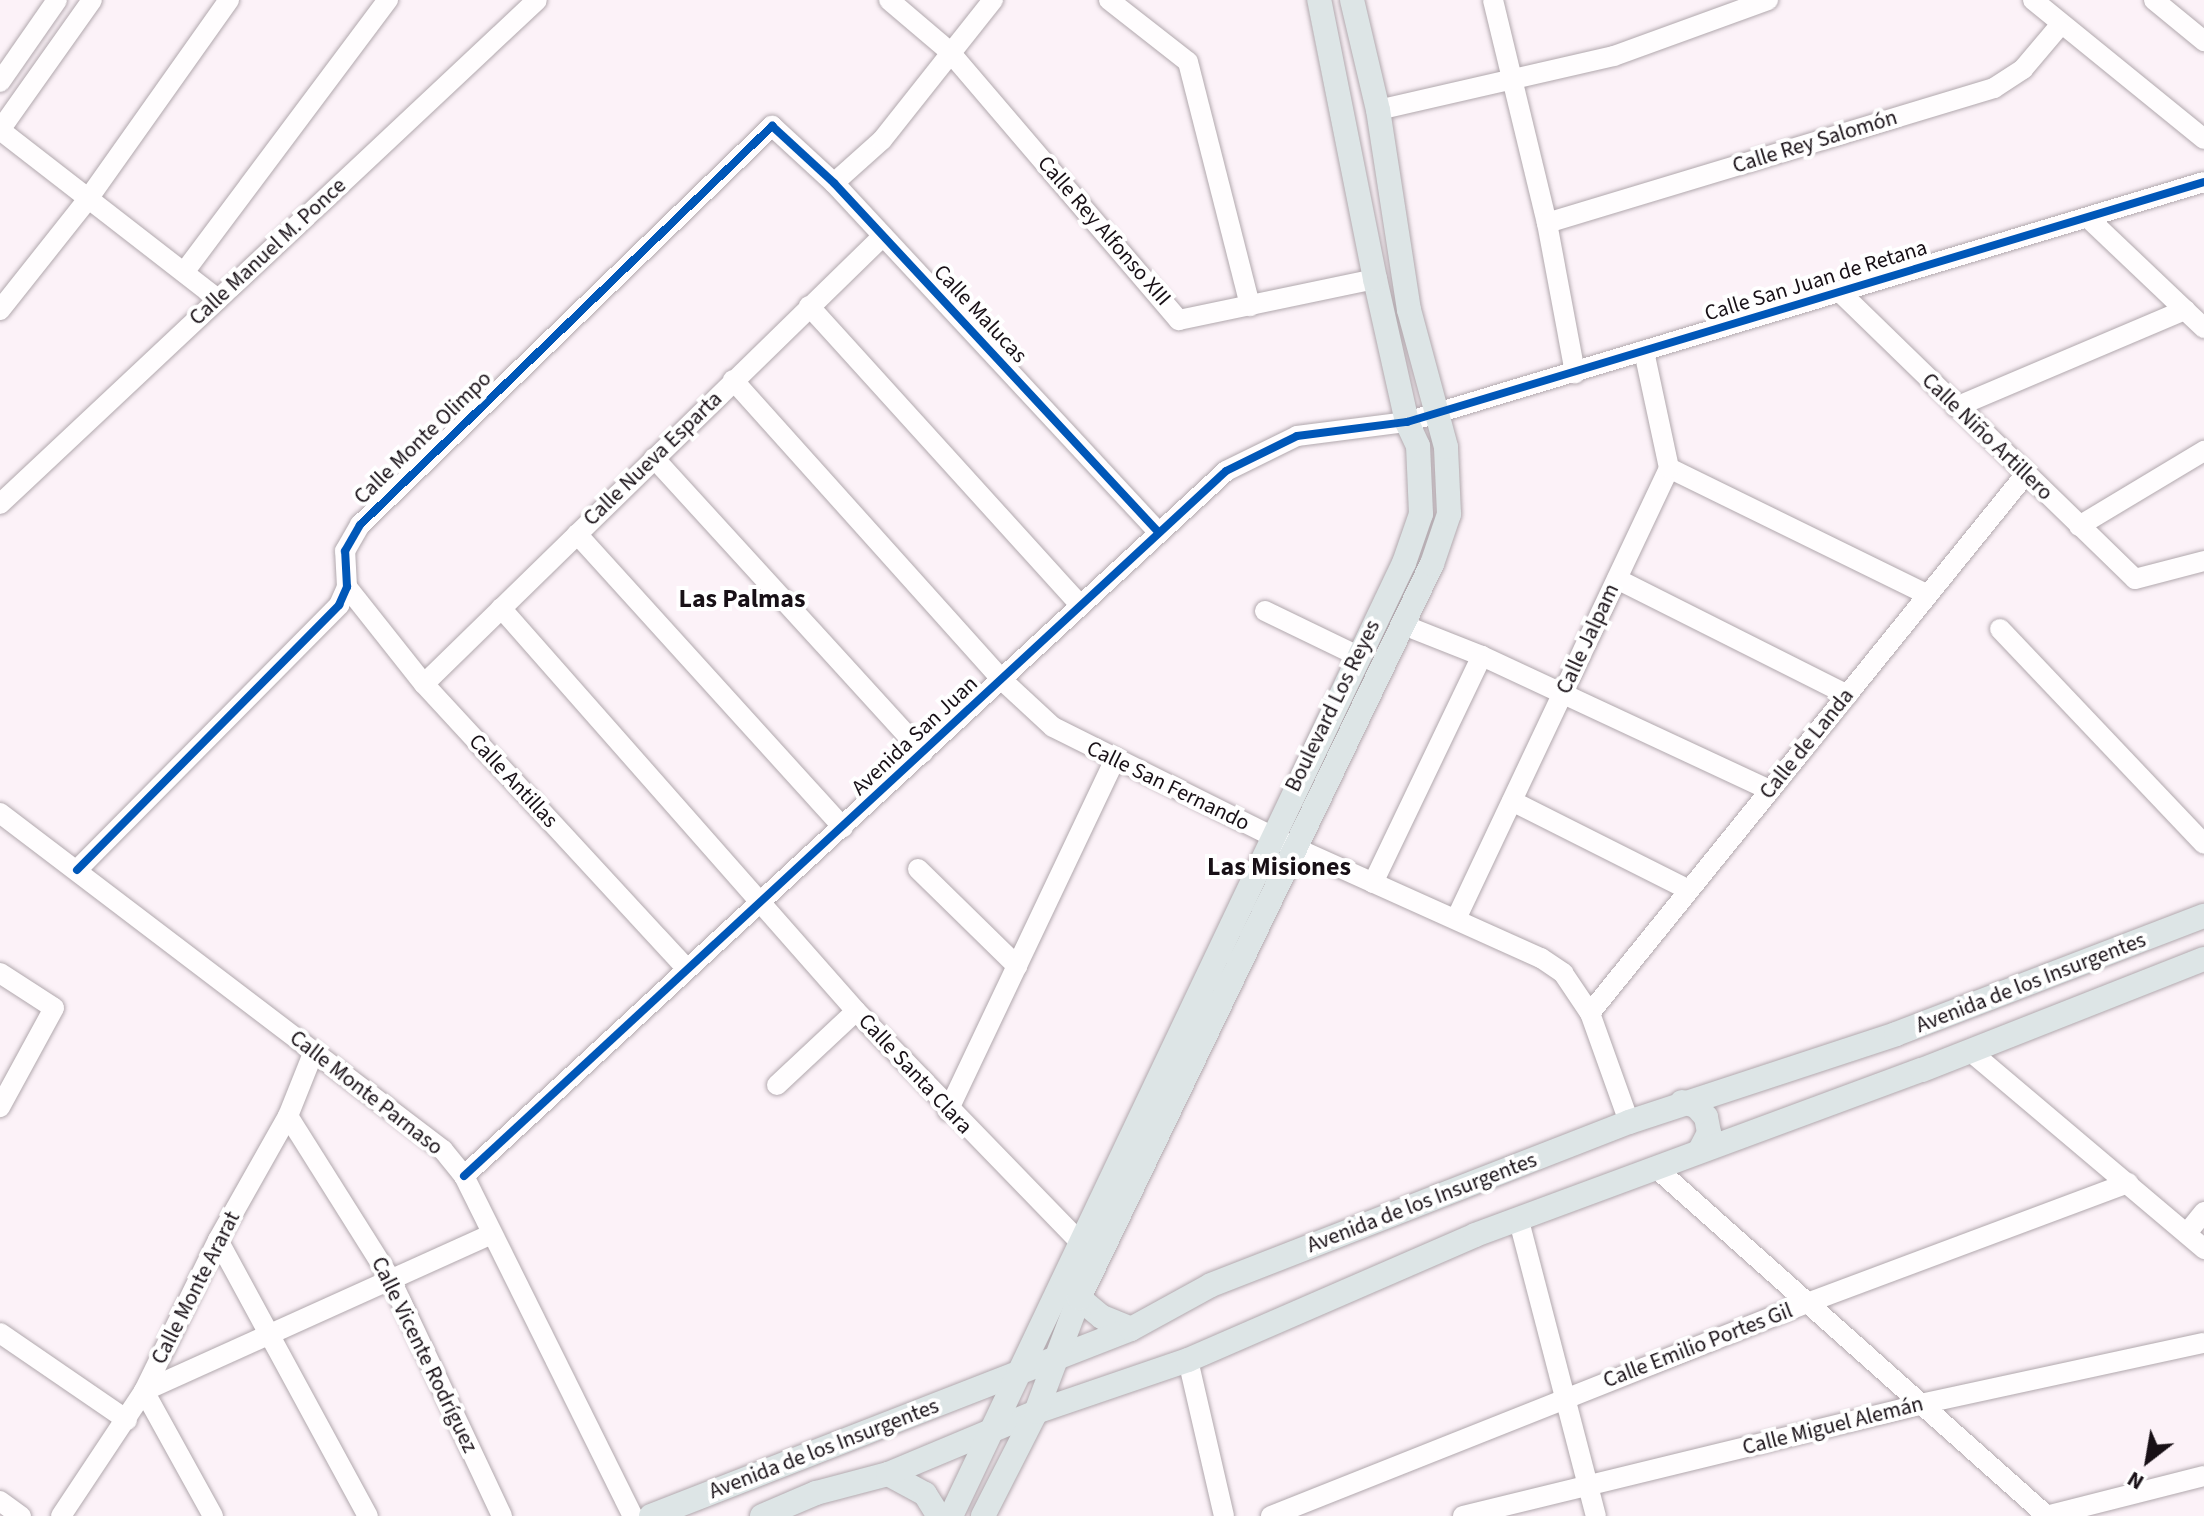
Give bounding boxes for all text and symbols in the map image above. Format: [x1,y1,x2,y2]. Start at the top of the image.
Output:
street label: Calle Rey Salomón [1729,104,1901,180]
street label: Calle Rey Alfonso XIII [1032,151,1176,311]
street label: Calle Manuel M. Ponce [184,173,352,331]
street label: Calle San Juan de Retana [1702,235,1930,327]
street label: Calle Malucas [928,259,1032,369]
street label: Calle Monte Olimpo [349,366,497,510]
street label: Calle Niño Artillero [1916,368,2058,506]
street label: Calle Nueva Esparta [578,386,728,532]
street label: Calle Jalpam [1551,580,1625,698]
district label: Las Palmas [678,583,806,615]
street label: Boulevard Los Reyes [1280,616,1386,796]
street label: Avenida San Juan [846,671,984,801]
street label: Calle de Landa [1754,683,1860,805]
street label: Calle Antillas [463,729,563,833]
street label: Calle San Fernando [1082,735,1254,837]
district label: Las Misiones [1207,851,1351,883]
street label: Avenida de los Insurgentes [1912,927,2150,1039]
street label: Calle Santa Clara [853,1008,977,1140]
street label: Calle Monte Parnaso [284,1025,448,1161]
street label: Avenida de los Insurgentes [1303,1147,1541,1259]
street label: Calle Monte Ararat [146,1207,246,1369]
street label: Calle Vicente Rodríguez [365,1253,483,1457]
street label: Calle Emilio Portes Gil [1600,1298,1796,1394]
street label: Calle Miguel Alemán [1740,1391,1926,1461]
street label: Avenida de los Insurgentes [705,1393,943,1505]
north arrow [2108,1420,2188,1500]
text: N [2121,1463,2150,1498]

